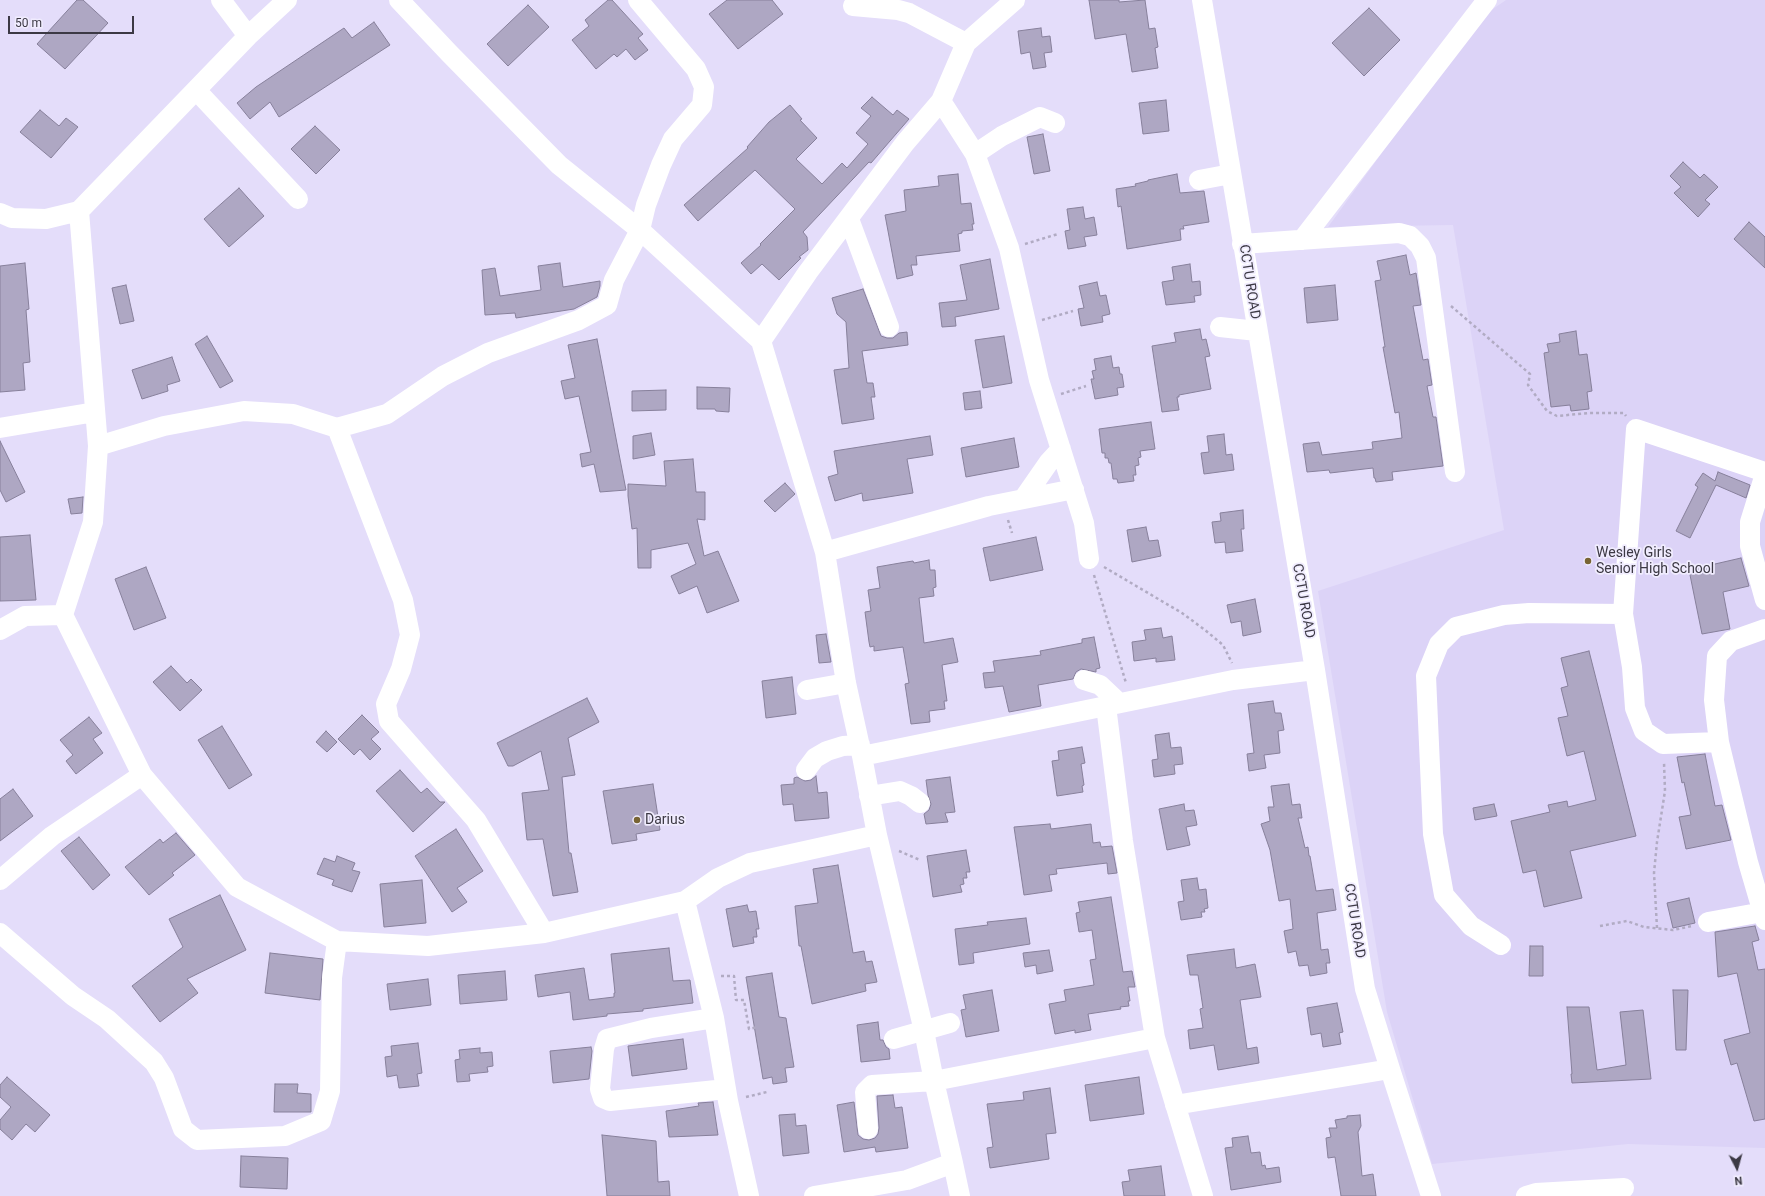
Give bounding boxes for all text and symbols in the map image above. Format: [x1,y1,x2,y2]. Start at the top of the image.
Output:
scale bar [10,8,136,34]
text: 50 m [15,16,42,30]
street label: CCTU ROAD [1235,243,1263,321]
place label: Wesley Girls Senior High School [1596,545,1714,578]
marker: Wesley Girls Senior High School [1583,556,1593,566]
street label: CCTU ROAD [1288,562,1318,640]
place label: Darius [645,812,685,828]
marker: Darius [632,815,642,825]
street label: CCTU ROAD [1340,882,1368,960]
north arrow [1717,1148,1757,1188]
text: N [1734,1174,1743,1187]

